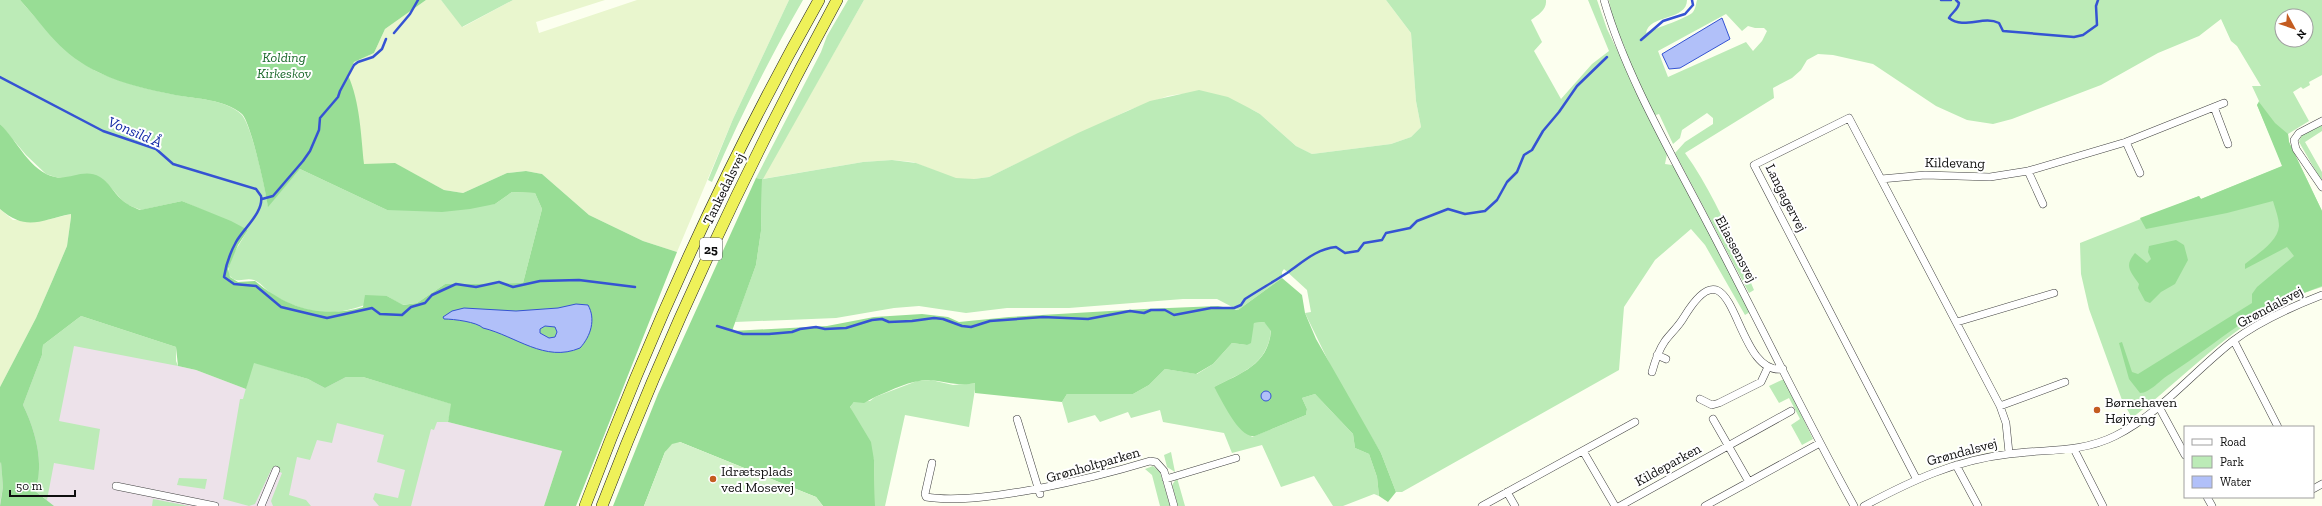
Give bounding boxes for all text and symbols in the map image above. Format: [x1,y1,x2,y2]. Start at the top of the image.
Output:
north arrow [2274,8,2314,48]
text: N [2293,27,2309,42]
park label: Kolding Kirkeskov [257,49,312,82]
water label: Vonsild Å [105,113,165,152]
street label: Tankedalsvej [699,150,749,228]
street label: Kildevang [1925,154,1986,172]
street label: Langagervej [1762,161,1810,235]
street label: Eliassensvej [1711,213,1761,285]
road number: 25 [700,238,722,260]
street label: Grøndalsvej [2234,283,2306,331]
place label: Børnehaven Højvang [2105,394,2177,427]
marker: Børnehaven Højvang [2092,405,2102,415]
legend [2184,426,2314,498]
street label: Grøndalsvej [1925,434,1999,470]
text: Road [2220,435,2246,449]
street label: Kildeparken [1632,440,1704,490]
street label: Grønholtparken [1044,444,1142,486]
text: Park [2220,455,2245,469]
place label: Idrætsplads ved Mosevej [721,463,794,496]
scale bar [10,472,75,498]
marker: Idrætsplads ved Mosevej [708,474,718,484]
text: Water [2220,475,2252,489]
text: 50 m [16,479,43,493]

